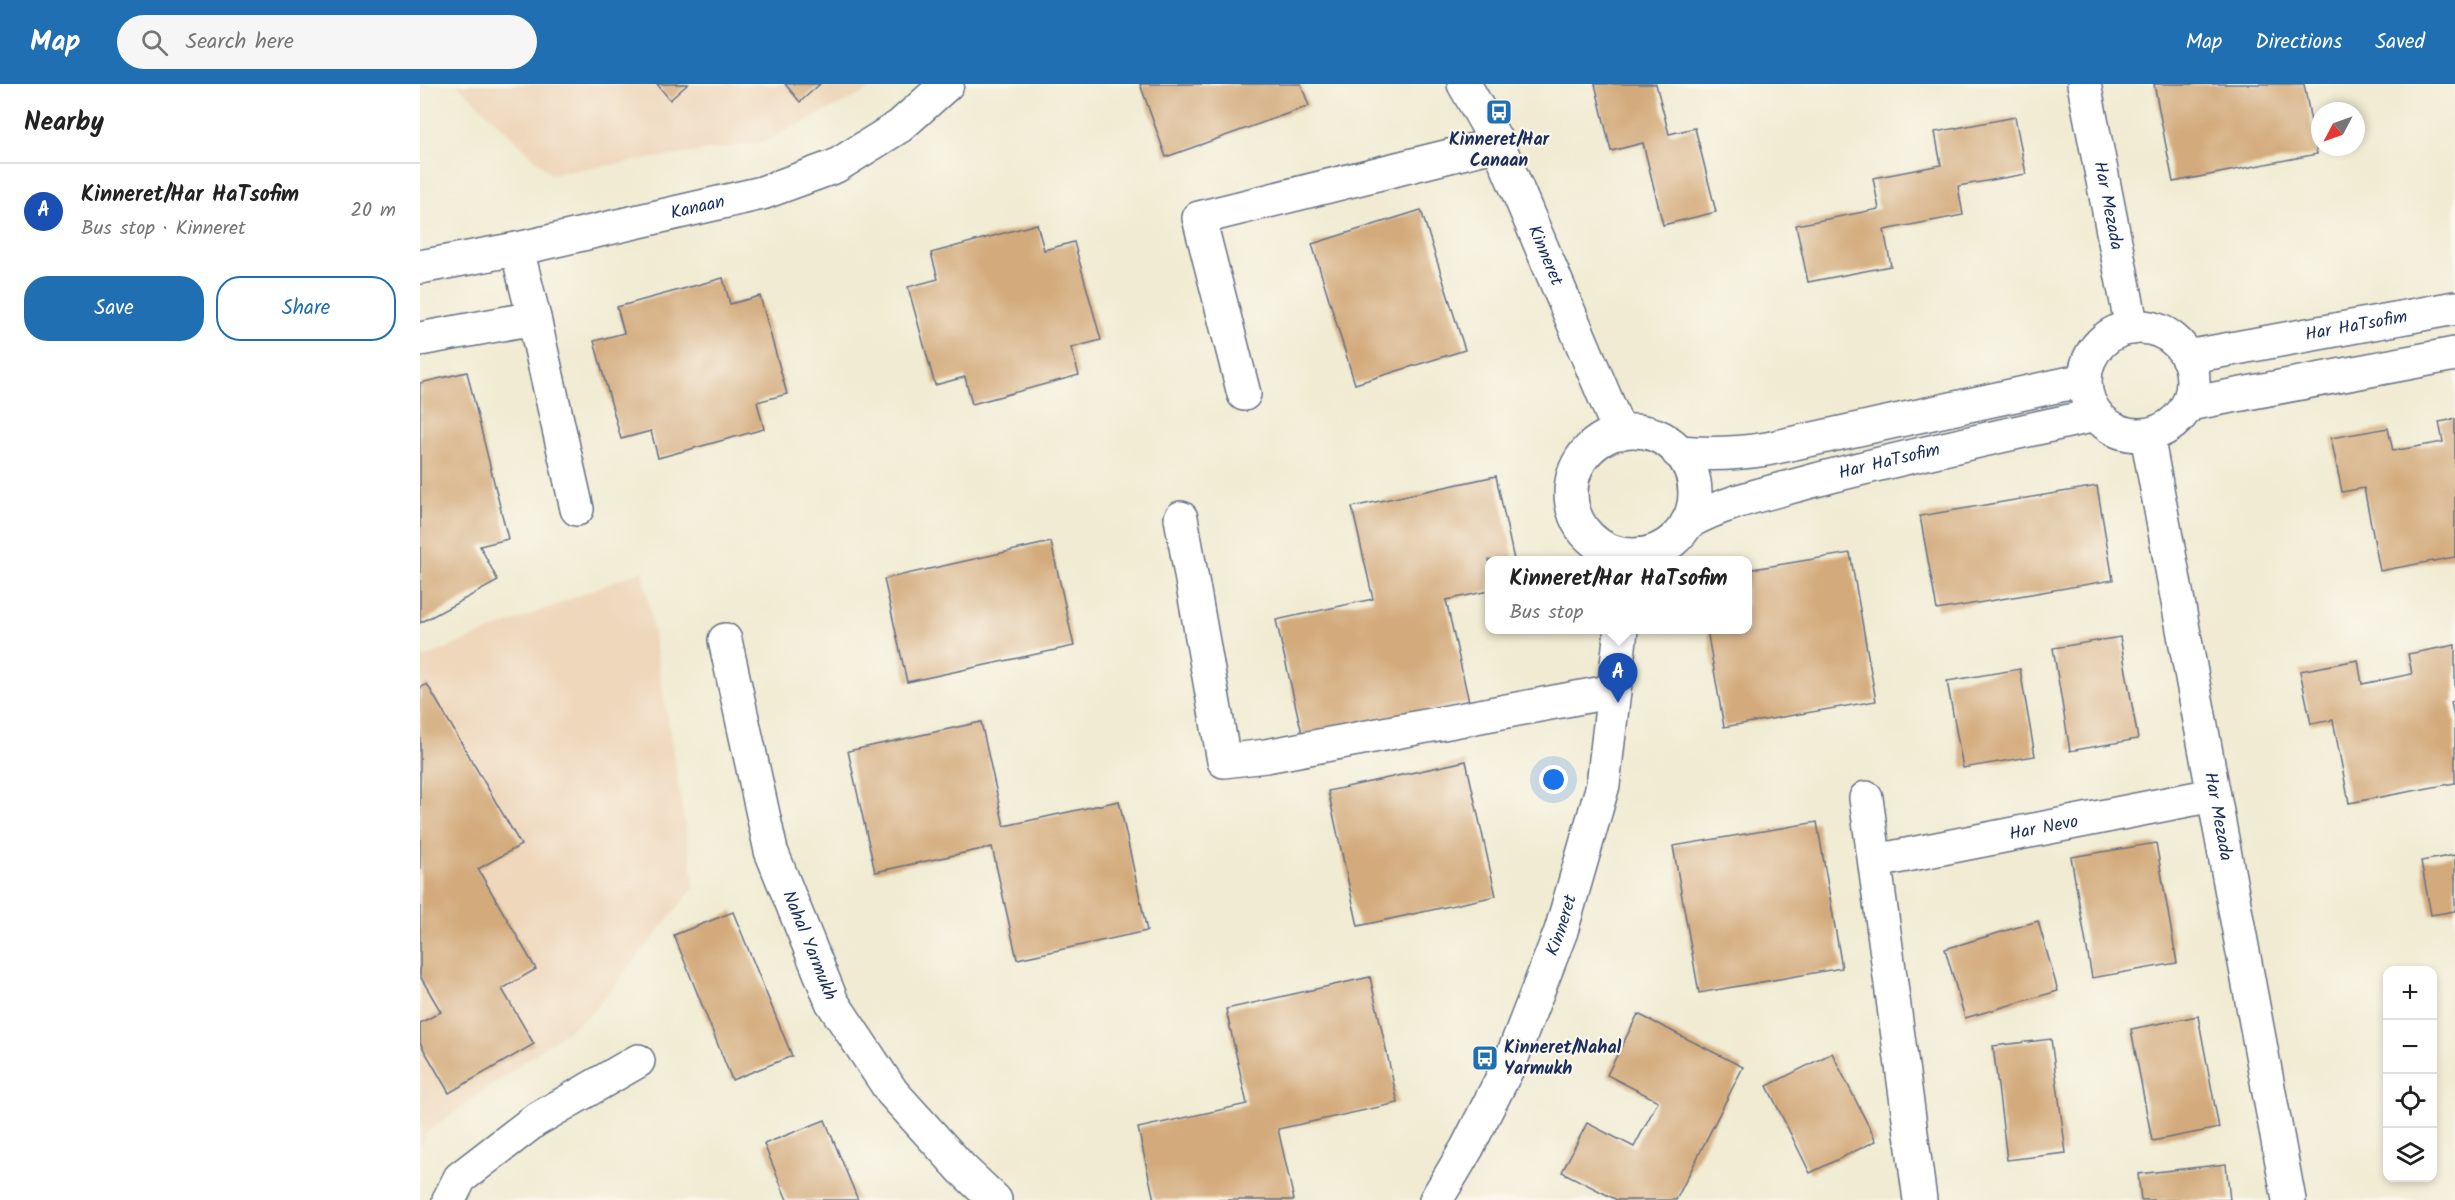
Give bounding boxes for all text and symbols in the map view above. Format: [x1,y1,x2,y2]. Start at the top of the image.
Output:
search box [117,15,537,69]
text: Map [30,20,81,65]
text: Search here [186,25,294,60]
icon: search [138,26,171,59]
text: Map [2186,26,2222,59]
text: Directions [2255,26,2342,59]
text: Saved [2375,26,2425,59]
bus stop icon: Kinneret/Har Canaan [1484,97,1514,127]
text: Nearby [24,102,104,144]
north arrow [2311,102,2365,156]
place label: Kinneret/Har Canaan [1449,126,1551,176]
street label: Har Mezada [2085,159,2131,253]
text: Kinneret/Har HaTsofim [81,178,299,213]
street label: Kanaan [668,187,728,228]
text: A [37,195,50,227]
text: 20 m [350,195,396,227]
text: Bus stop · Kinneret [81,213,246,245]
street label: Kinneret [1519,221,1571,291]
button: Save [24,276,204,341]
button: Share [216,276,396,341]
street label: Har HaTsofim [2303,302,2410,350]
street label: Har HaTsofim [1836,436,1943,488]
popup [1485,556,1752,634]
text: Kinneret/Har HaTsofim [1509,562,1728,597]
text: Bus stop [1509,597,1583,629]
pin: A [1598,654,1638,703]
your location [1539,765,1568,794]
street label: Har Mezada [2195,770,2240,863]
street label: Har Nevo [2007,807,2081,849]
street label: Nahal Yarmukh [774,886,844,1005]
street label: Kinneret [1538,890,1586,960]
map controls [2383,966,2437,1182]
button: + [2383,966,2437,1020]
button: − [2383,1020,2437,1074]
place label: Kinneret/Nahal Yarmukh [1504,1034,1622,1084]
bus stop icon: Kinneret/Nahal Yarmukh [1470,1043,1500,1073]
button: locate [2383,1074,2437,1128]
button: layers [2383,1128,2437,1182]

